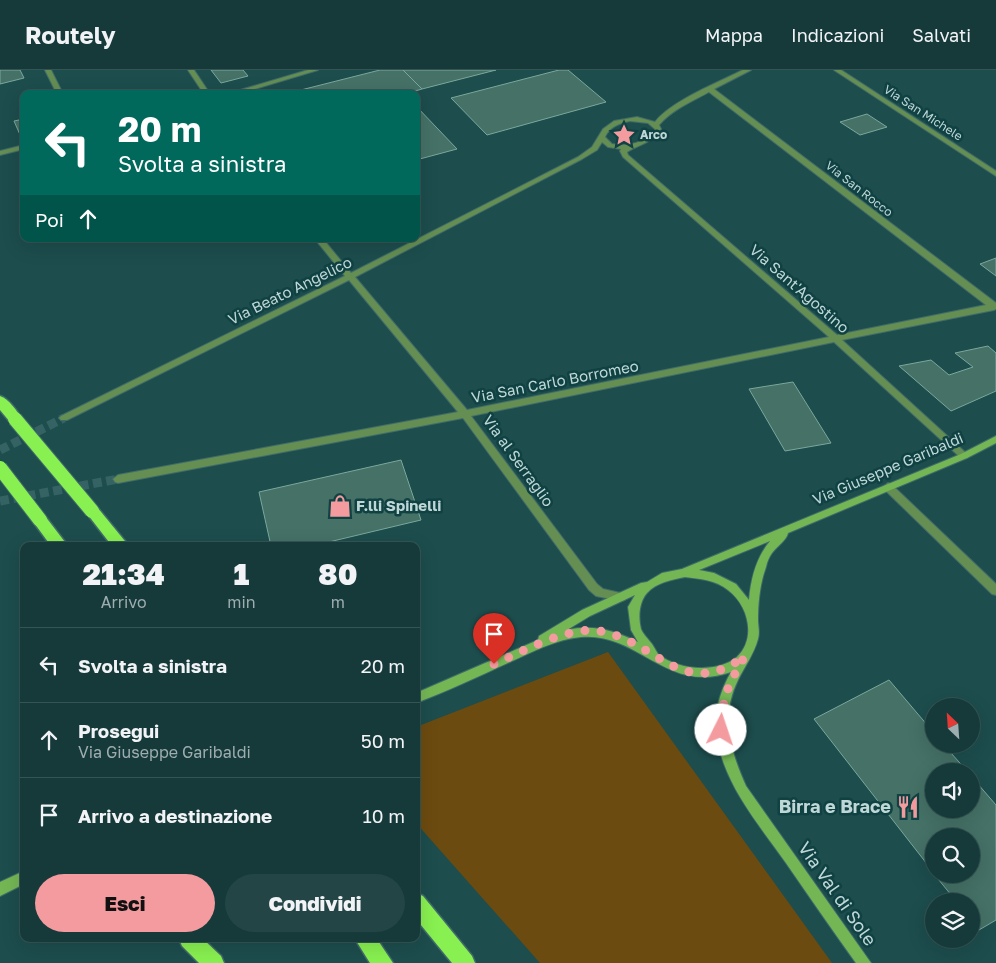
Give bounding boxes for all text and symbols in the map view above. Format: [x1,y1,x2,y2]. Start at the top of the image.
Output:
text: Routely [25,20,116,49]
text: Mappa [705,24,763,46]
text: Indicazioni [791,24,884,46]
text: Salvati [912,24,971,46]
street label: Via San Michele [881,82,966,144]
text: 20 m [118,108,201,150]
icon: left [35,110,100,175]
place icon: Arco [611,122,637,148]
place label: Arco [640,127,667,142]
text: Svolta a sinistra [118,150,286,177]
street label: Via San Rocco [823,158,896,220]
icon: ahead [74,205,102,233]
text: Poi [35,208,64,231]
street label: Via Sant'Agostino [746,240,853,336]
street label: Via Beato Angelico [225,252,354,328]
street label: Via San Carlo Borromeo [470,356,640,406]
street label: Via al Serraglio [480,411,558,510]
street label: Via Giuseppe Garibaldi [810,428,966,508]
shop icon: F.lli Spinelli [327,493,353,519]
place label: F.lli Spinelli [356,496,441,514]
text: 21:34 [82,556,165,592]
text: 1 [233,556,249,592]
text: 80 [318,556,358,592]
text: Arrivo [101,592,147,612]
text: min [227,592,256,612]
text: m [331,592,345,612]
pin [473,613,515,664]
icon: arrive [480,620,508,648]
icon: left [35,651,63,679]
text: Svolta a sinistra [78,654,227,677]
text: 20 m [361,654,405,677]
north arrow [925,698,980,752]
map controls [925,698,980,948]
position arrow [694,703,746,755]
text: Prosegui [78,719,159,742]
icon: ahead [35,726,63,754]
text: 50 m [361,729,405,752]
text: Via Giuseppe Garibaldi [78,742,251,762]
button: sound [925,763,980,818]
restaurant icon: Birra e Brace [895,794,921,820]
place label: Birra e Brace [779,795,891,817]
icon: arrive [35,801,63,829]
text: Arrivo a destinazione [78,804,272,827]
text: 10 m [362,804,405,827]
button: search [925,828,980,883]
street label: Via Val di Sole [794,837,882,950]
button: Esci [35,874,215,932]
button: Condividi [225,874,405,932]
button: layers [925,893,980,948]

